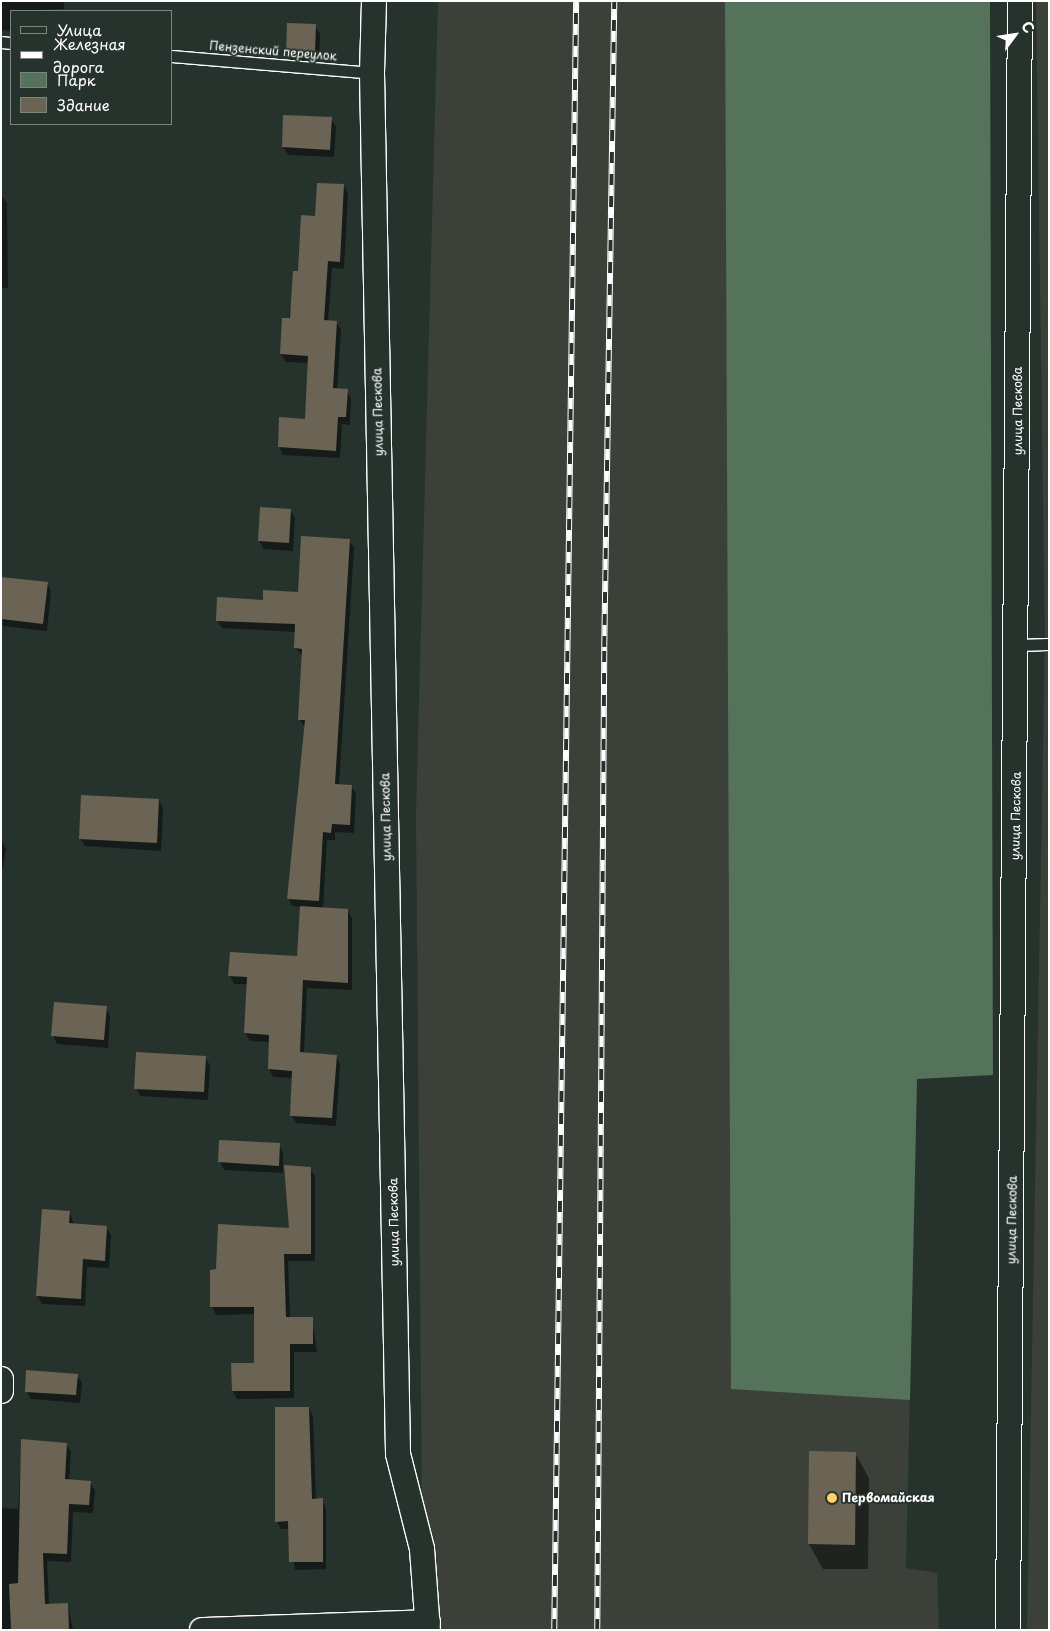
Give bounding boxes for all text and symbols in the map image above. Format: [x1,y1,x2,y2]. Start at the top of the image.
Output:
legend [10,10,172,125]
north arrow [990,10,1040,60]
text: С [1017,17,1040,37]
text: Улица [57,18,102,41]
text: Железная дорога [53,32,126,78]
street label: Пензенский переулок [209,38,337,64]
text: Парк [57,68,96,91]
text: Здание [57,93,110,116]
street label: улица Пескова [1011,366,1025,456]
street label: улица Пескова [370,367,386,457]
street label: улица Пескова [1008,771,1024,861]
street label: улица Пескова [378,772,394,862]
street label: улица Пескова [1004,1175,1020,1265]
street label: улица Пескова [386,1177,402,1267]
place label: Первомайская [842,1491,935,1505]
marker: Первомайская [826,1492,838,1504]

